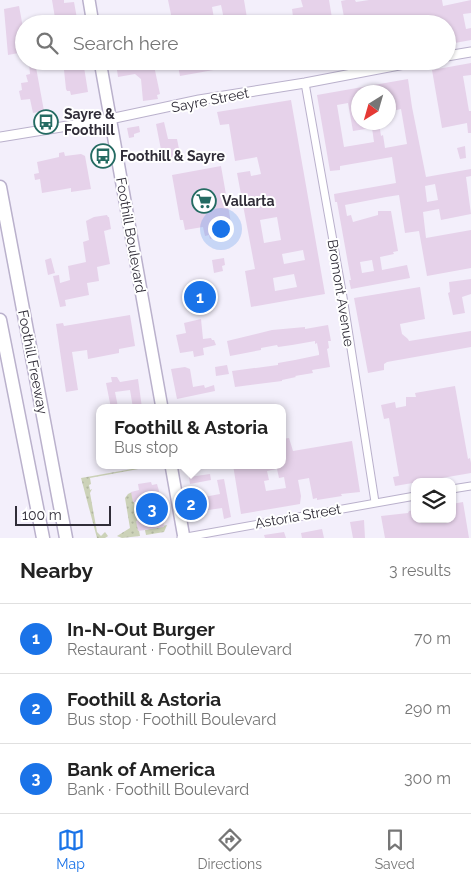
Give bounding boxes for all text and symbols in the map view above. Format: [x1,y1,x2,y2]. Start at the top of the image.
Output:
search box [15,15,456,70]
icon: search [33,29,61,57]
text: Search here [73,32,179,54]
street label: Sayre Street [170,85,250,115]
north arrow [351,85,396,130]
place label: Sayre & Foothill [64,106,115,138]
bus stop icon: Sayre & Foothill [33,109,59,135]
bus stop icon: Foothill & Sayre [90,143,116,169]
place label: Foothill & Sayre [120,148,225,164]
street label: Foothill Boulevard [113,176,149,294]
supermarket icon: Vallarta [191,188,217,214]
place label: Vallarta [222,193,274,209]
your location [208,216,234,242]
street label: Bromont Avenue [325,238,357,348]
pin: 1 [184,278,216,316]
street label: Foothill Freeway [15,309,51,416]
popup [96,404,286,469]
text: Foothill & Astoria [114,416,268,438]
text: Bus stop [114,438,178,457]
map controls [411,478,456,523]
button: layers [411,478,456,523]
pin: 2 [175,485,207,523]
pin: 3 [136,490,168,528]
street label: Astoria Street [254,501,343,531]
scale bar [15,503,111,526]
text: 100 m [22,507,62,523]
text: Nearby [20,558,93,583]
text: 3 results [389,561,451,580]
text: In-N-Out Burger [67,618,215,640]
text: 1 [32,629,40,648]
text: 70 m [414,629,451,648]
text: Restaurant · Foothill Boulevard [67,640,292,659]
text: Foothill & Astoria [67,688,221,710]
text: 2 [31,699,41,718]
text: 290 m [405,699,451,718]
text: Bus stop · Foothill Boulevard [67,710,276,729]
text: Bank of America [67,758,215,780]
text: 3 [32,769,40,788]
text: 300 m [404,769,451,788]
text: Bank · Foothill Boulevard [67,780,249,799]
tab: Map [56,826,85,872]
tab: Directions [197,826,262,872]
tab: Saved [375,826,415,872]

